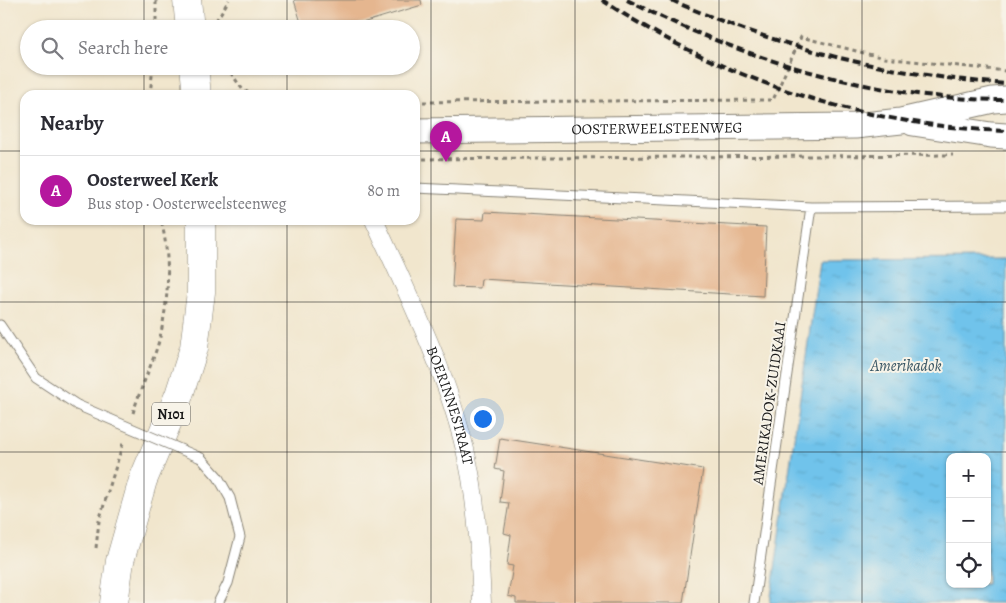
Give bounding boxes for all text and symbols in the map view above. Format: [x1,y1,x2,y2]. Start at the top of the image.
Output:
search box [20,20,420,75]
icon: search [38,34,66,62]
text: Search here [78,35,168,61]
text: Nearby [40,109,103,137]
street label: OOSTERWEELSTEENWEG [571,117,743,139]
pin: A [430,121,462,162]
text: Oosterweel Kerk [87,167,218,193]
text: A [51,180,61,202]
text: 80 m [367,180,400,202]
text: Bus stop · Oosterweelsteenweg [87,193,287,215]
street label: AMERIKADOK-ZUIDKAAI [747,320,790,487]
street label: BOERINNESTRAAT [422,343,478,468]
water label: Amerikadok [869,355,942,377]
road number: N101 [152,402,190,426]
your location [470,406,496,432]
map controls [946,453,991,588]
button: + [946,453,991,498]
button: − [946,498,991,543]
button: locate [946,543,991,588]

